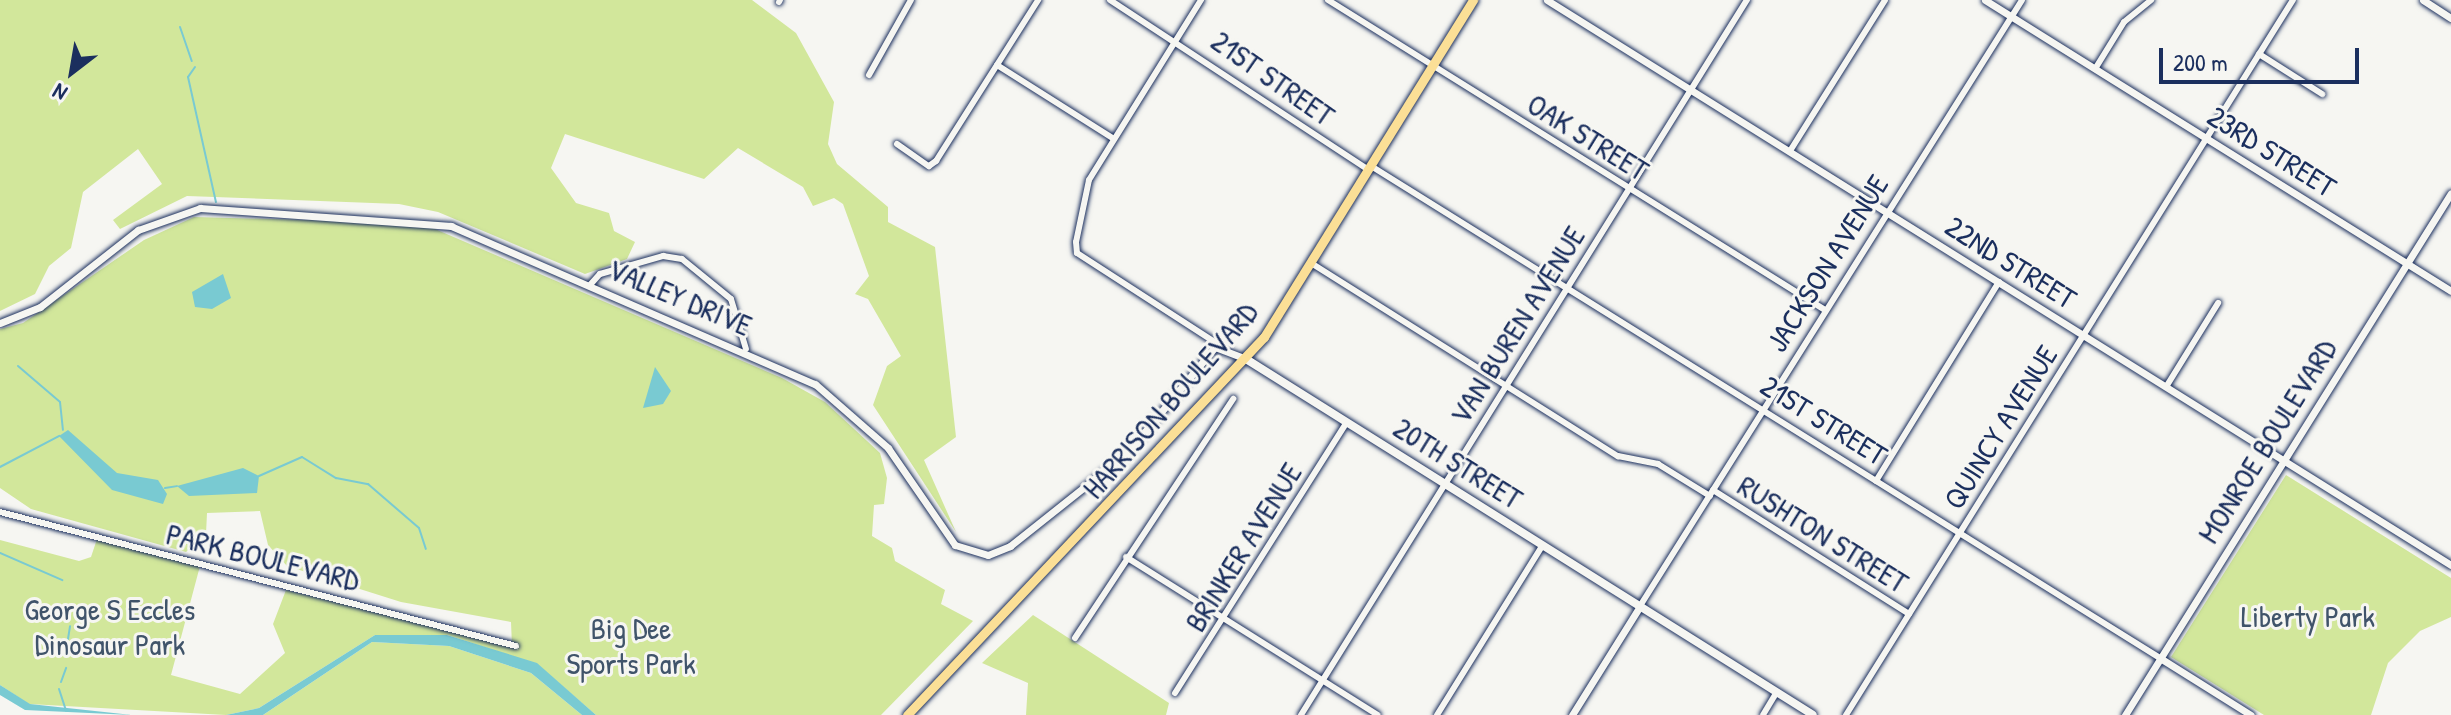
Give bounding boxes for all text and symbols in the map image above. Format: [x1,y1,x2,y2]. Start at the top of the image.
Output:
street label: 21ST STREET [1205,23,1341,133]
north arrow [32,32,112,112]
scale bar [2163,32,2363,82]
text: 200 m [2173,46,2228,78]
text: N [47,77,72,108]
street label: OAK STREET [1521,86,1655,188]
street label: 23RD STREET [2201,98,2343,204]
street label: JACKSON AVENUE [1758,168,1896,358]
street label: 22ND STREET [1939,208,2083,316]
street label: VAN BUREN AVENUE [1442,220,1592,430]
street label: VALLEY DRIVE [603,251,757,343]
street label: HARRISON BOULEVARD [1075,294,1265,506]
street label: MONROE BOULEVARD [2190,333,2344,549]
street label: QUINCY AVENUE [1935,338,2065,516]
street label: 21ST STREET [1754,367,1894,473]
street label: 20TH STREET [1387,409,1529,517]
street label: BRINKER AVENUE [1177,456,1309,638]
street label: RUSHTON STREET [1731,467,1915,601]
street label: PARK BOULEVARD [163,516,363,598]
park label: George S Eccles Dinosaur Park [25,591,195,662]
park label: Liberty Park [2241,598,2375,634]
park label: Big Dee Sports Park [566,610,696,680]

